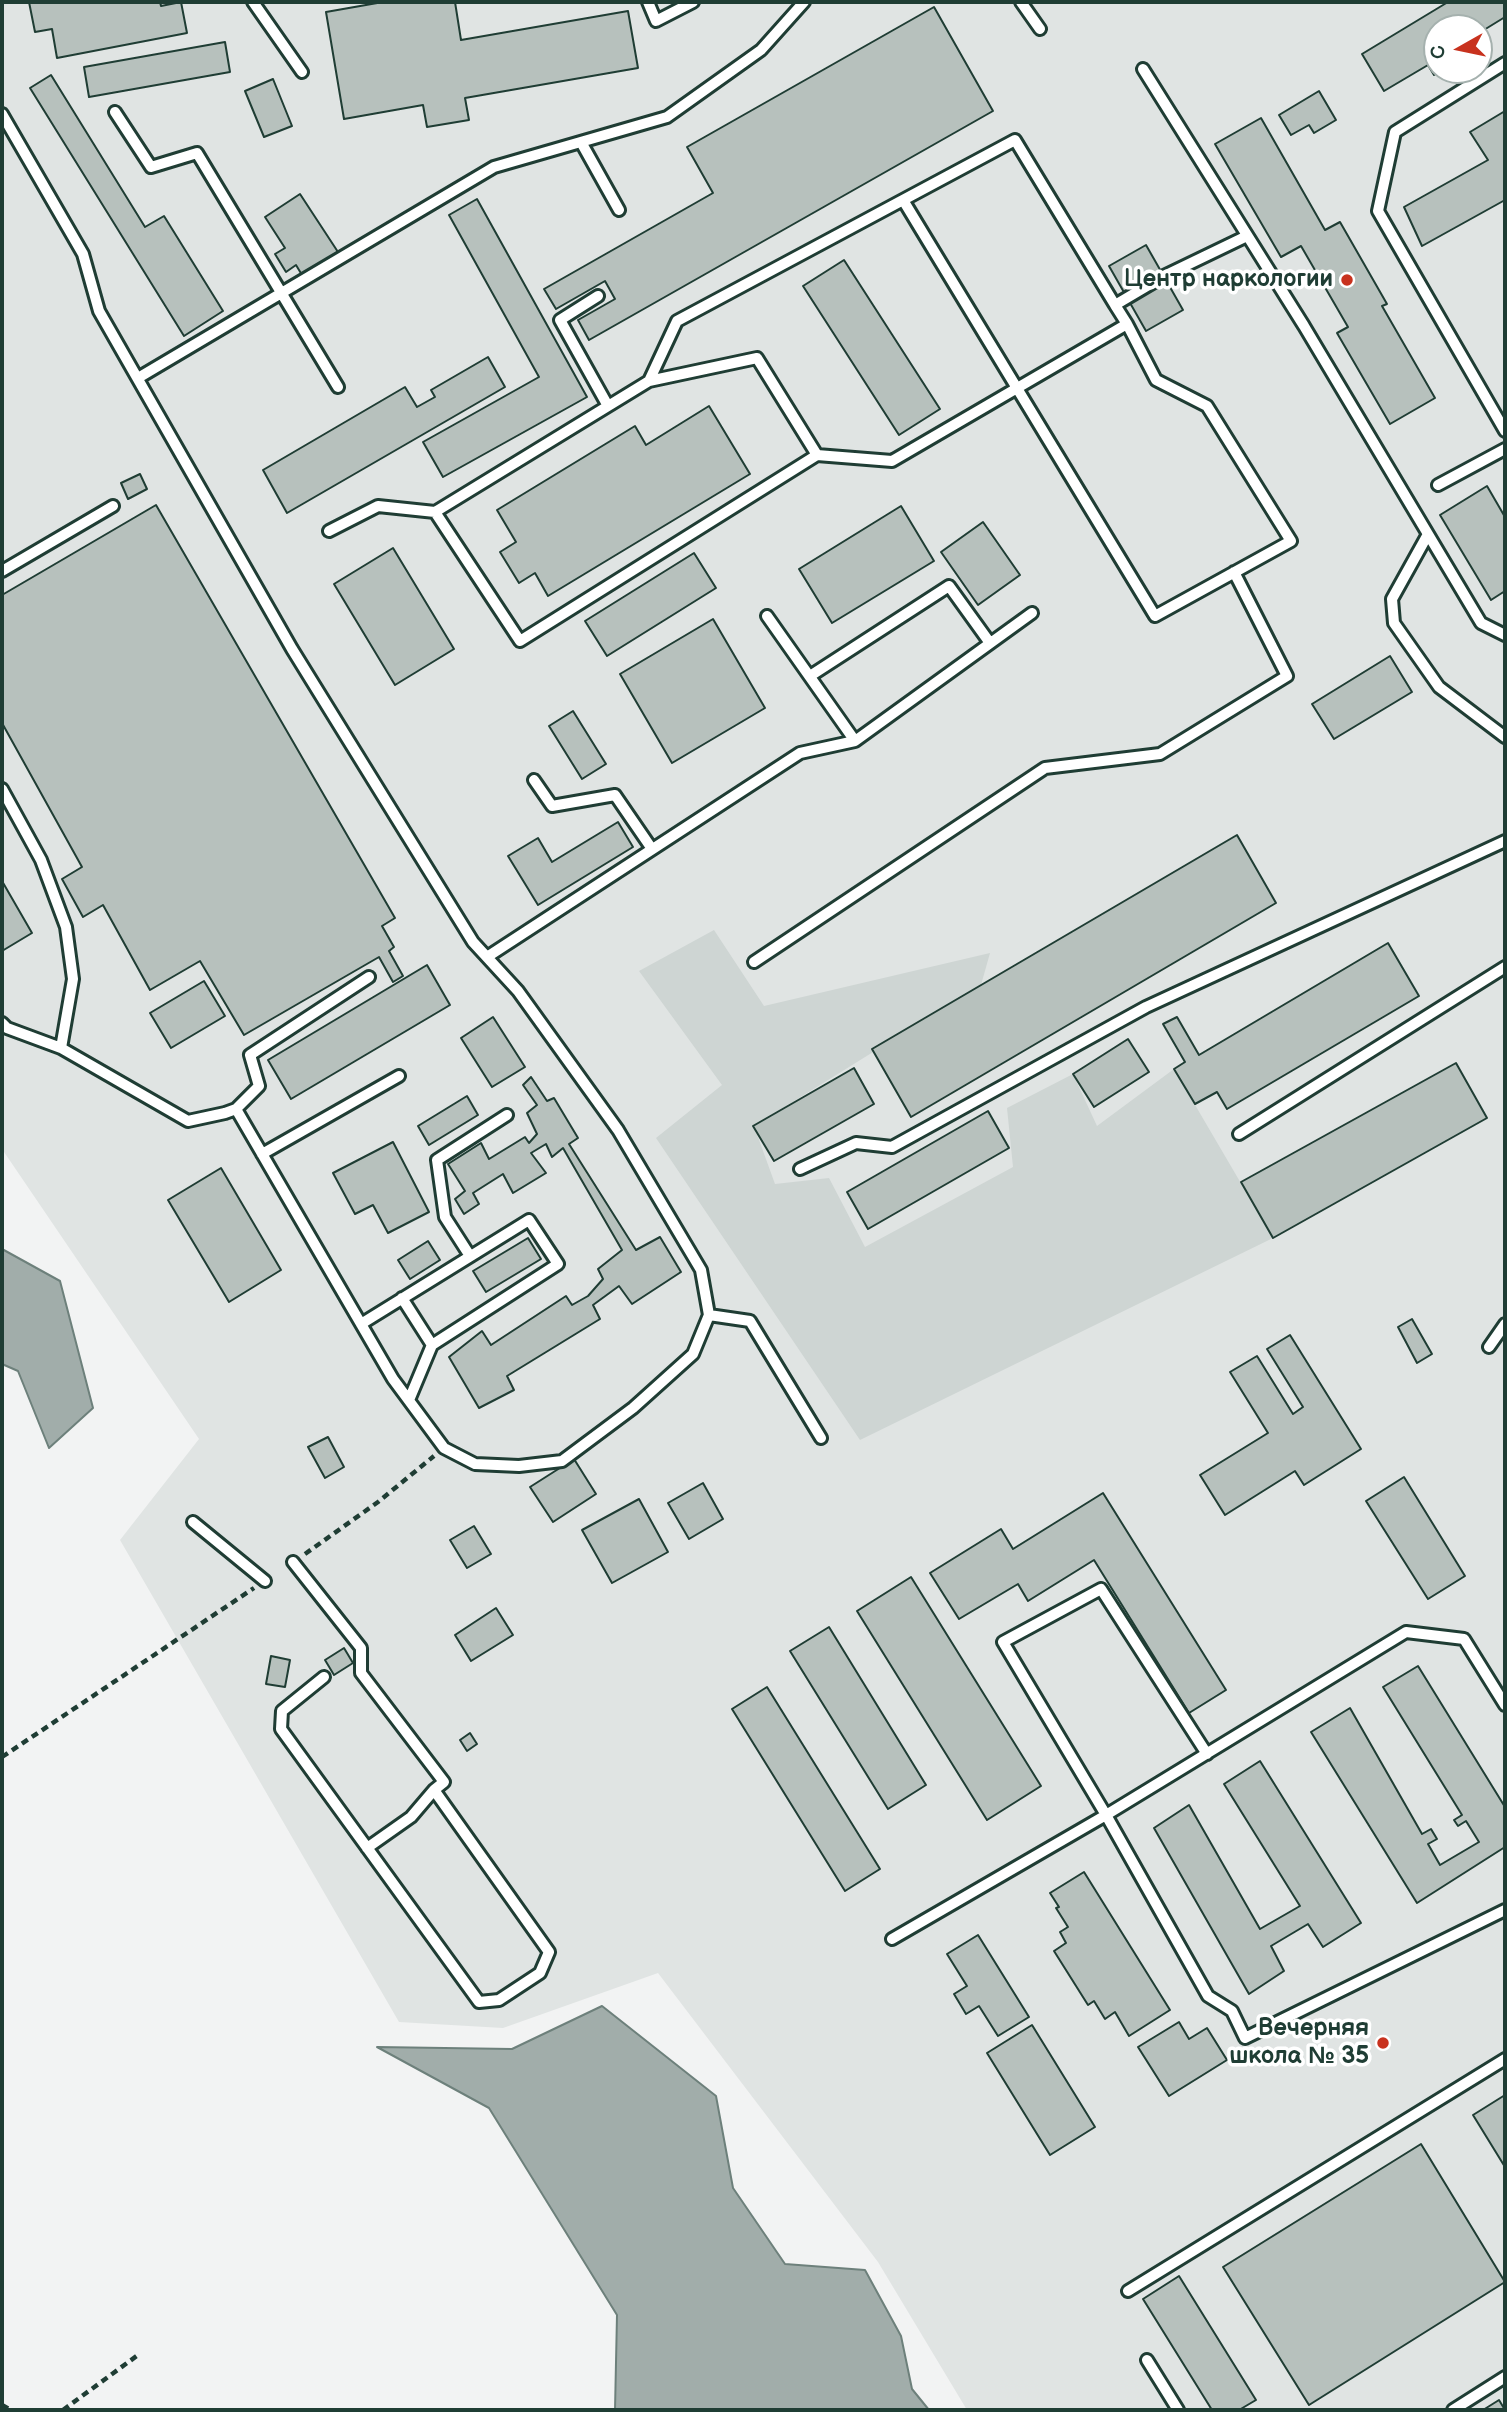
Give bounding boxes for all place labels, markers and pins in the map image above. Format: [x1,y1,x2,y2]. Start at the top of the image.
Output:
place label: Центр наркологии [1124,266,1333,294]
marker: Центр наркологии [1339,272,1355,288]
place label: Вечерняя школа № 35 [1229,2015,1369,2071]
marker: Вечерняя школа № 35 [1375,2035,1391,2051]

